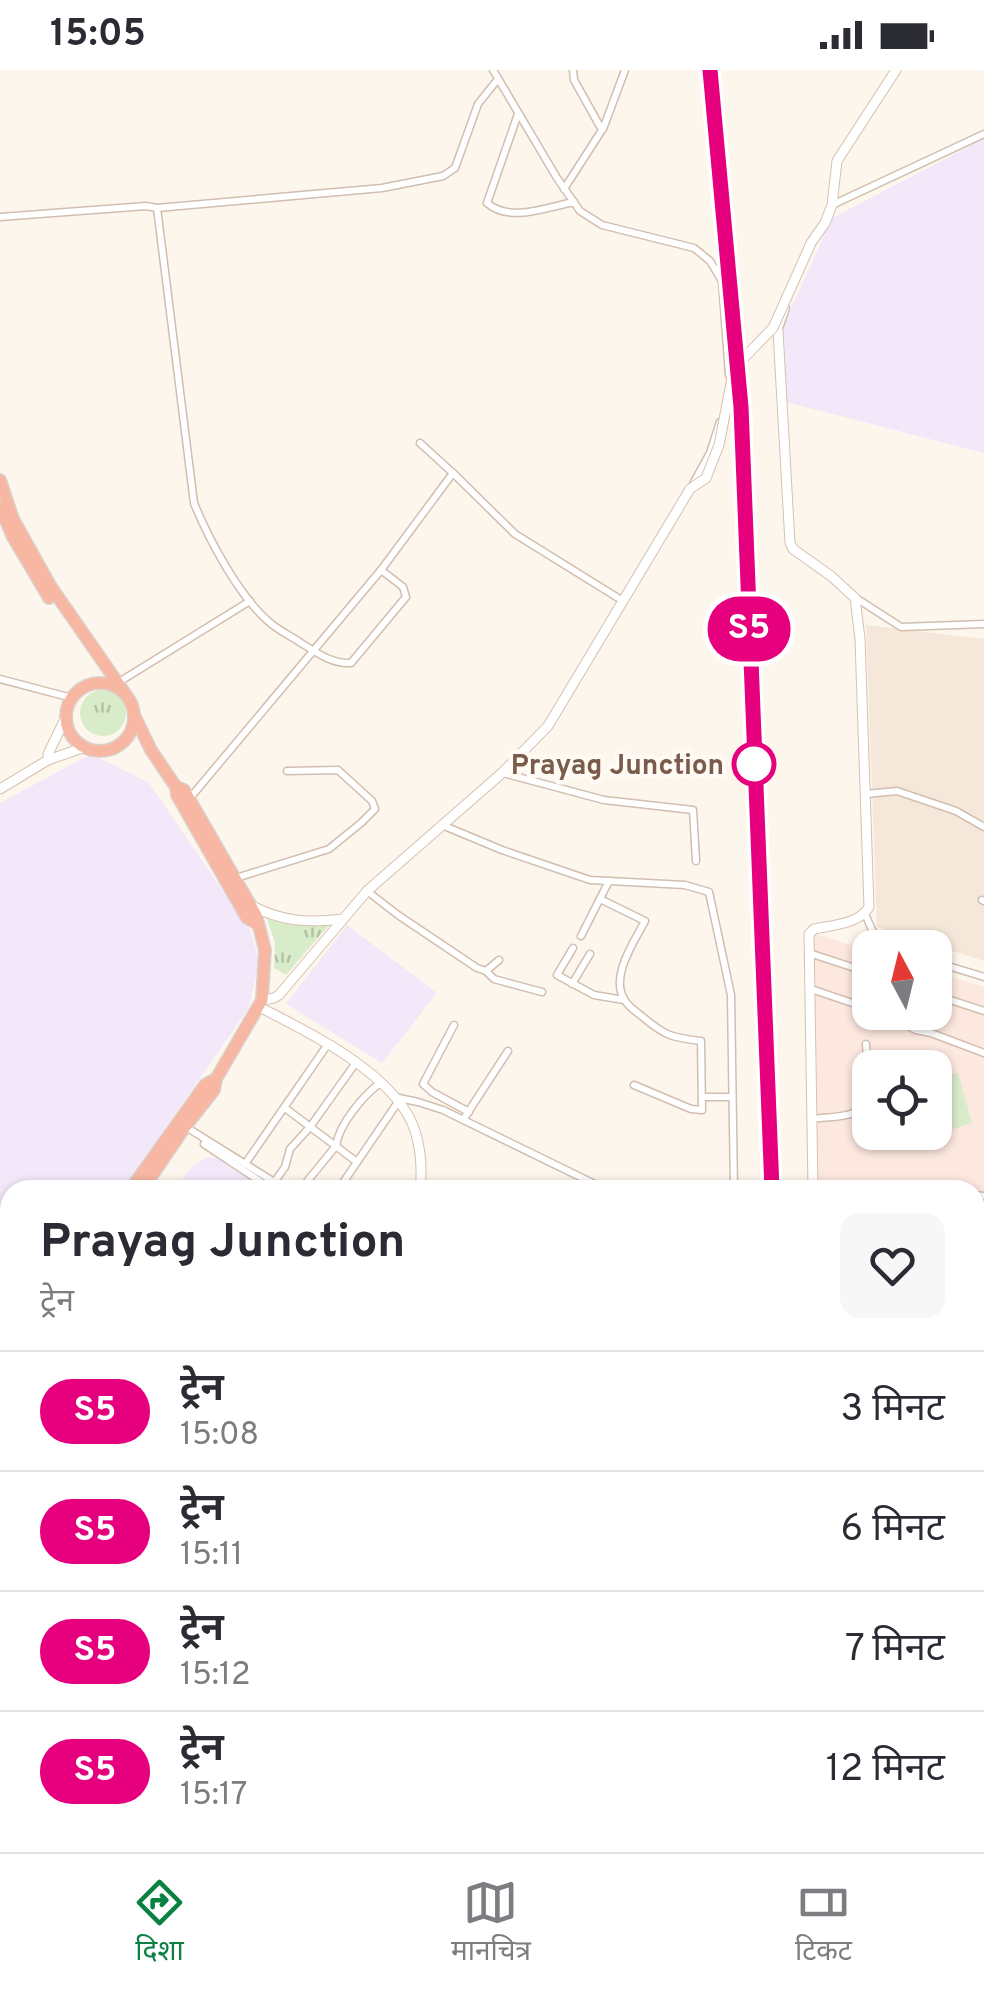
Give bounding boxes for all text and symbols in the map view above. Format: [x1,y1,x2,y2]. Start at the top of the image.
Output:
text: 15:05 [50,11,146,60]
line badge: S5 [704,596,794,662]
text: S5 [728,607,770,651]
marker: Prayag Junction [733,743,775,785]
place label: Prayag Junction [511,749,724,785]
north arrow [852,930,952,1030]
map controls [852,930,952,1150]
button: locate [852,1050,952,1150]
button: heart [840,1213,945,1318]
text: Prayag Junction [40,1214,406,1274]
text: ट्रेन [40,1283,74,1323]
text: ट्रेन [180,1366,224,1415]
text: 3 मिनट [840,1386,945,1435]
text: S5 [74,1389,116,1433]
text: 15:08 [180,1416,259,1456]
text: ट्रेन [180,1486,224,1535]
text: 6 मिनट [841,1506,945,1555]
text: S5 [74,1509,116,1553]
text: 15:11 [180,1536,243,1576]
text: ट्रेन [180,1606,224,1655]
text: 7 मिनट [845,1626,945,1675]
text: S5 [74,1629,116,1673]
text: 15:12 [180,1656,251,1696]
text: ट्रेन [180,1726,224,1775]
text: 12 मिनट [826,1746,945,1795]
text: S5 [74,1749,116,1793]
text: 15:17 [180,1776,248,1816]
tab: दिशा [132,1875,187,1971]
tab: मानचित्र [451,1875,531,1971]
tab: टिकट [795,1875,852,1971]

